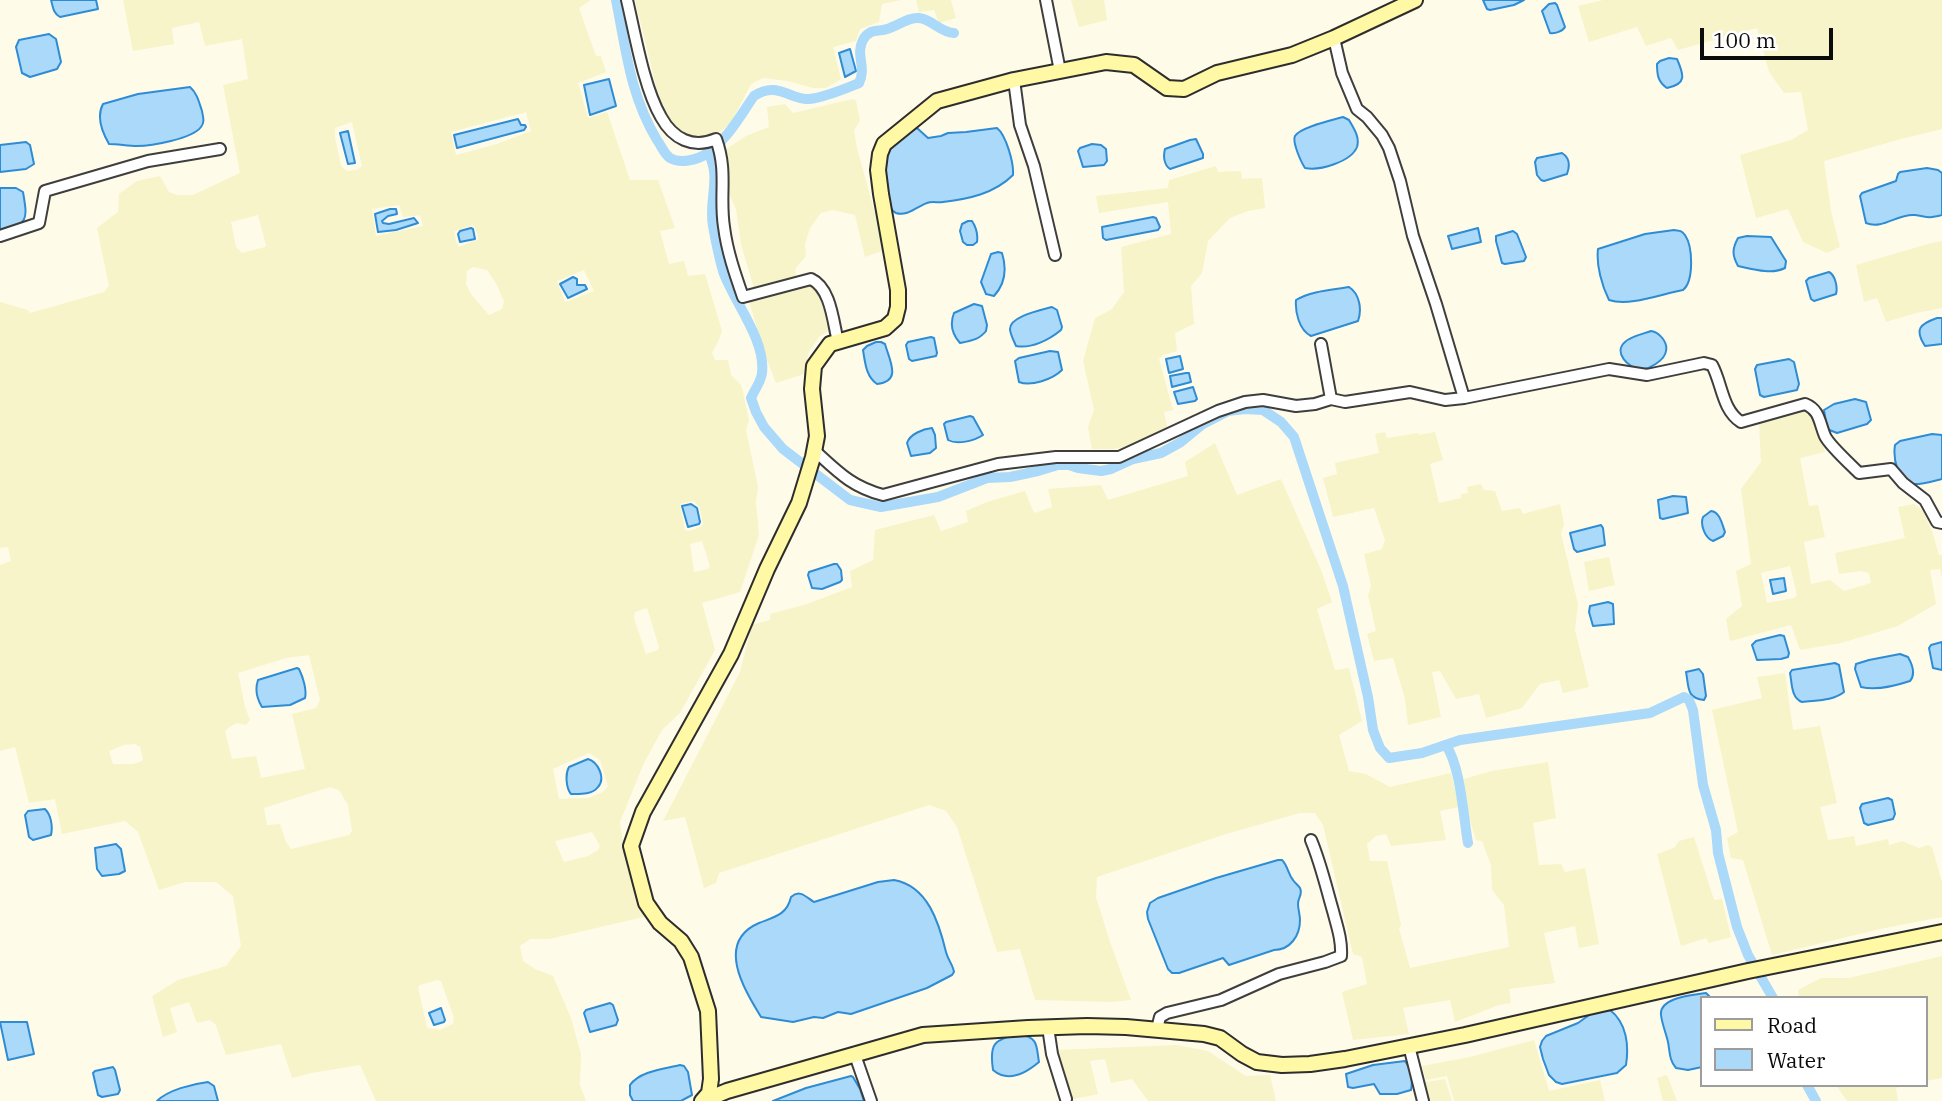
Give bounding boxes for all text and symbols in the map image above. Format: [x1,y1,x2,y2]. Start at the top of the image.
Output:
scale bar [1704,14,1837,58]
text: 100 m [1713,26,1776,54]
legend [1700,996,1928,1087]
text: Road [1767,1011,1817,1039]
text: Water [1767,1046,1825,1074]

